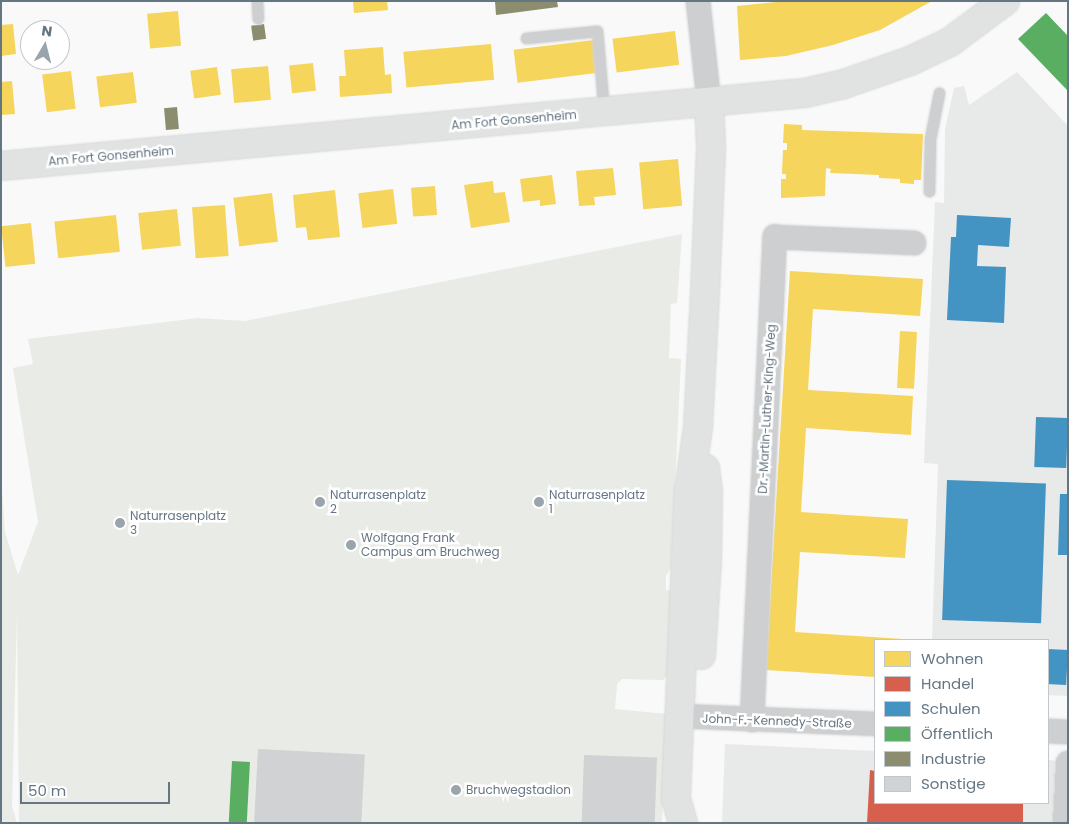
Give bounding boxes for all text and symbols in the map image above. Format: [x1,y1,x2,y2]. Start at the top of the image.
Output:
north arrow [20,20,70,70]
text: N [40,21,54,42]
street label: Am Fort Gonsenheim [451,107,577,133]
street label: Am Fort Gonsenheim [48,143,174,169]
street label: Dr.-Martin-Luther-King-Weg [755,324,779,494]
place label: Naturrasenplatz 2 [330,488,426,516]
place label: Naturrasenplatz 1 [549,488,645,516]
marker: Naturrasenplatz 2 [314,496,326,508]
marker: Naturrasenplatz 1 [533,496,545,508]
place label: Naturrasenplatz 3 [130,509,226,537]
marker: Naturrasenplatz 3 [114,517,126,529]
place label: Wolfgang Frank Campus am Bruchweg [361,531,500,559]
marker: Wolfgang Frank Campus am Bruchweg [345,539,357,551]
legend [874,639,1049,804]
text: Wohnen [921,648,983,669]
text: Handel [921,673,974,694]
text: Schulen [921,698,981,719]
street label: John-F.-Kennedy-Straße [702,711,852,731]
text: Öffentlich [921,723,993,744]
text: Industrie [921,748,986,769]
scale bar [22,772,172,804]
text: Sonstige [921,773,985,794]
text: 50 m [28,780,66,801]
place label: Bruchwegstadion [466,783,571,797]
marker: Bruchwegstadion [450,784,462,796]

